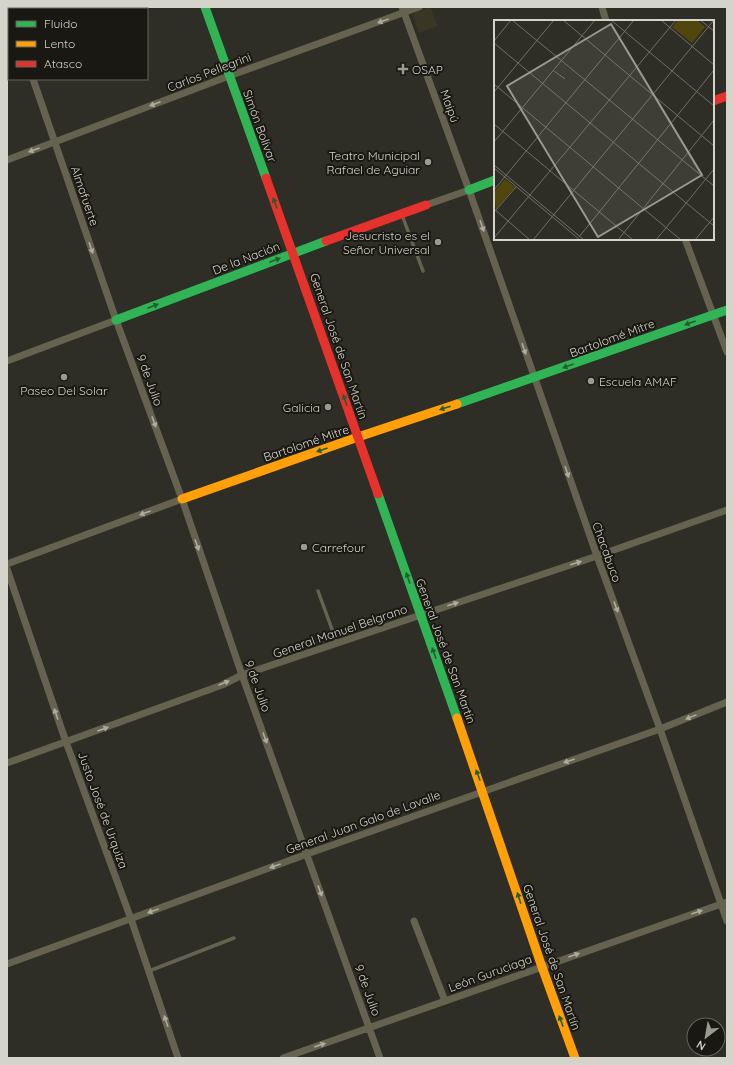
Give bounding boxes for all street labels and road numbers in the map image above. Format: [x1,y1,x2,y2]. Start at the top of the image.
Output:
street label: Carlos Pellegrini [165,49,253,95]
street label: Simón Bolívar [240,88,280,165]
street label: Maipú [437,88,463,124]
street label: Almafuerte [68,164,102,228]
street label: De la Nación [210,238,282,278]
street label: General José de San Martín [307,271,371,421]
street label: Bartolomé Mitre [567,316,657,360]
street label: 9 de Julio [134,352,166,408]
street label: Bartolomé Mitre [261,421,351,465]
street label: Chacabuco [589,520,625,584]
street label: General José de San Martín [413,576,479,726]
street label: General Manuel Belgrano [271,601,409,661]
street label: 9 de Julio [242,658,274,714]
street label: Justo José de Urquiza [75,749,131,871]
street label: General Juan Galo de Lavalle [284,787,443,857]
street label: General José de San Martín [520,882,584,1032]
street label: León Guruciaga [446,951,534,995]
street label: 9 de Julio [352,962,384,1018]

